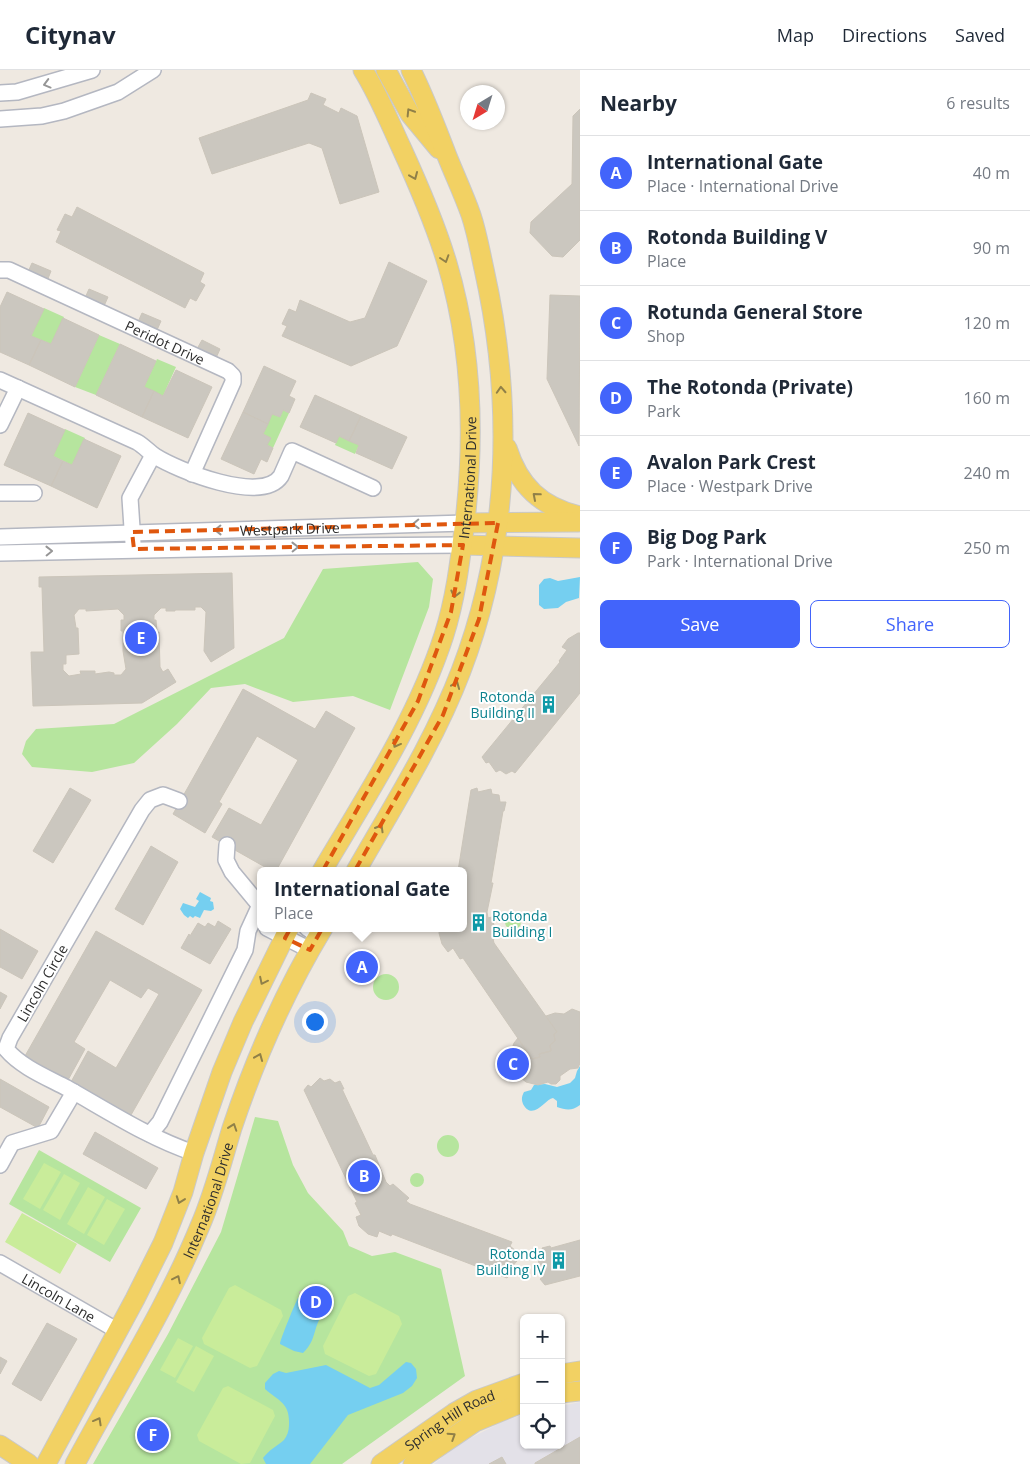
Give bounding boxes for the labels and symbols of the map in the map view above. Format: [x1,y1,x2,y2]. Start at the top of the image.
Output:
one-way arrow [42,78,51,89]
north arrow [460,85,505,130]
one-way arrow [406,108,416,117]
one-way arrow [407,171,418,180]
one-way arrow [440,255,450,263]
street label: Peridot Drive [122,315,208,369]
one-way arrow [496,386,507,394]
street label: International Drive [453,416,480,540]
one-way arrow [533,493,542,502]
street label: Westpark Drive [240,517,340,539]
one-way arrow [412,519,420,529]
one-way arrow [214,525,222,535]
one-way arrow [292,542,299,552]
one-way arrow [45,546,53,556]
one-way arrow [451,589,461,597]
pin: E [125,619,157,657]
one-way arrow [450,681,460,690]
place label: Rotonda Building II [471,687,535,722]
building icon: Rotonda Building II [539,694,559,714]
one-way arrow [392,739,402,748]
one-way arrow [374,825,384,834]
place label: Rotonda Building I [492,906,553,941]
building icon: Rotonda Building I [468,913,488,933]
street label: Lincoln Circle [12,941,72,1025]
pin: A [346,948,378,986]
one-way arrow [259,976,269,985]
your location [302,1009,328,1035]
pin: C [497,1045,529,1083]
one-way arrow [253,1053,263,1061]
one-way arrow [227,1123,237,1132]
street label: International Drive [178,1140,237,1261]
pin: B [348,1157,380,1195]
one-way arrow [176,1195,186,1204]
place label: Rotonda Building IV [476,1244,546,1279]
building icon: Rotonda Building IV [549,1251,569,1271]
street label: Lincoln Lane [19,1268,99,1326]
one-way arrow [171,1275,181,1284]
pin: D [300,1283,332,1321]
street label: Spring Hill Road [400,1385,497,1454]
pin: F [137,1416,169,1454]
one-way arrow [92,1418,102,1427]
one-way arrow [447,1433,456,1442]

